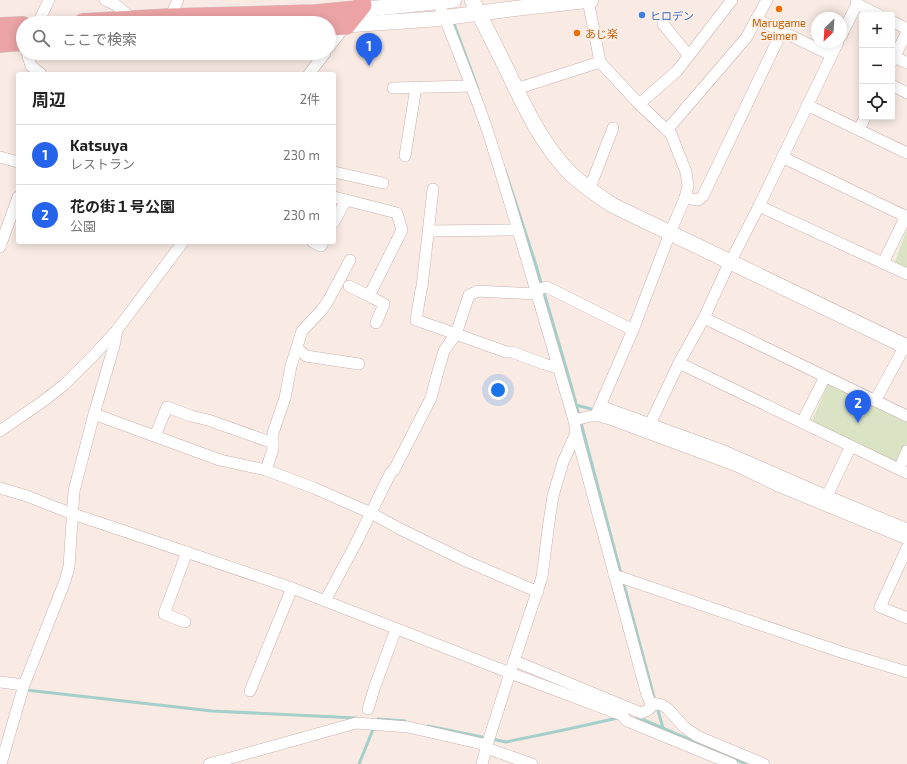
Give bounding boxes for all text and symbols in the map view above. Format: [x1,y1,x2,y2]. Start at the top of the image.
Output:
marker: Marugame Seimen [774,4,784,14]
place label: ヒロデン [650,9,694,22]
marker: ヒロデン [637,10,647,20]
north arrow [811,12,847,48]
map controls [859,12,895,120]
button: + [859,12,895,48]
search box [16,16,336,60]
place label: Marugame Seimen [752,16,806,42]
icon: search [30,27,52,49]
place label: あじ楽 [585,27,618,40]
marker: あじ楽 [572,28,582,38]
text: ここで検索 [62,30,137,48]
pin: 1 [356,33,382,66]
button: − [859,48,895,84]
button: locate [859,84,895,120]
text: 周辺 [32,89,66,109]
text: 2件 [300,91,320,107]
text: Katsuya [70,136,128,154]
text: 1 [42,147,48,163]
text: 230 m [283,147,320,163]
text: レストラン [70,156,135,172]
text: 花の街１号公園 [70,197,175,215]
text: 2 [41,207,49,223]
text: 230 m [283,207,320,223]
text: 公園 [70,218,96,234]
your location [488,380,508,400]
pin: 2 [845,390,871,423]

